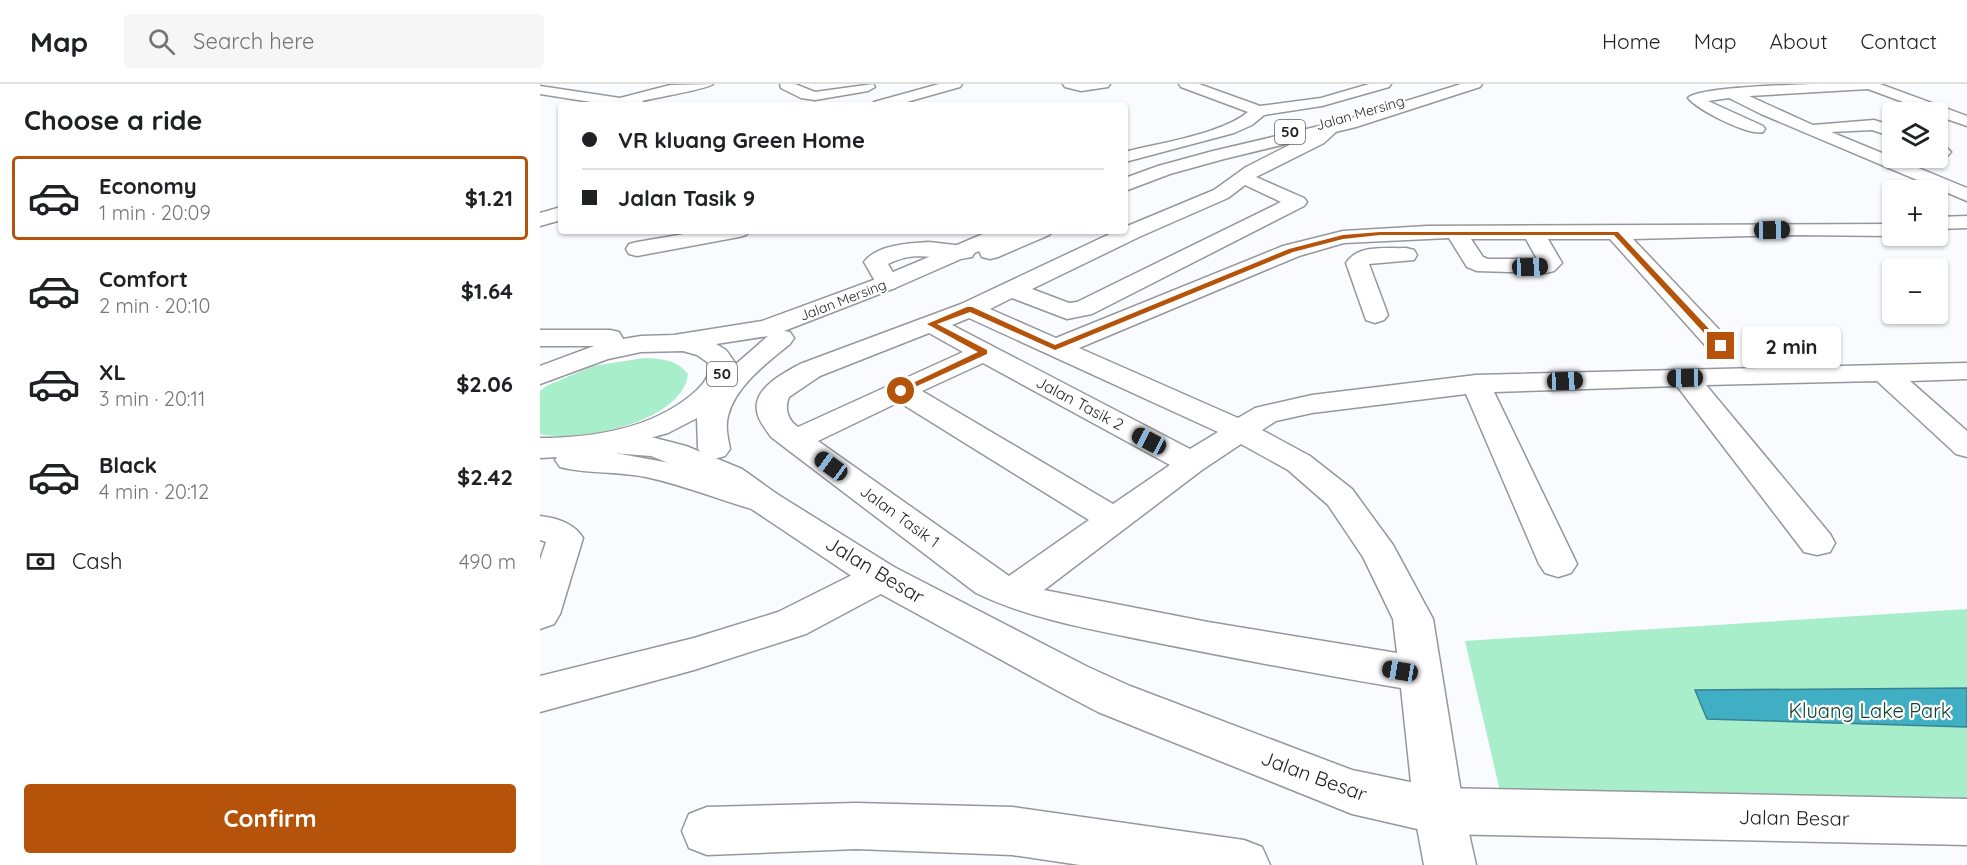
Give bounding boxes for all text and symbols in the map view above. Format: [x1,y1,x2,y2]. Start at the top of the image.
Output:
search box [124,14,544,68]
text: Map [30,24,88,59]
icon: search [145,25,178,58]
text: Search here [193,27,315,55]
text: Home [1602,28,1661,54]
text: Map [1694,28,1737,54]
text: About [1770,28,1828,54]
text: Contact [1861,28,1937,54]
street label: Jalan Mersing [1314,92,1406,134]
map controls [1882,102,1948,324]
button: layers [1882,102,1948,168]
text: Choose a ride [24,103,202,137]
road number: 50 [1275,120,1305,144]
text: VR kluang Green Home [618,126,865,154]
icon: car [27,171,81,225]
text: Economy [99,172,197,200]
button: + [1882,180,1948,246]
text: $1.21 [465,184,513,212]
text: Jalan Tasik 9 [618,184,755,212]
text: 1 min · 20:09 [99,200,211,225]
car [1754,221,1790,239]
car [1512,257,1548,277]
button: − [1882,258,1948,324]
icon: car [27,264,81,318]
text: Comfort [99,265,188,293]
street label: Jalan Mersing [797,275,889,325]
text: $1.64 [461,277,513,305]
text: 2 min · 20:10 [99,293,210,318]
callout: 2 min [1742,325,1841,367]
route end [1707,332,1734,359]
text: 2 min [1765,334,1818,359]
icon: car [27,357,81,411]
text: XL [99,358,126,386]
road number: 50 [707,362,737,386]
car [1667,369,1703,387]
text: $2.06 [456,370,513,398]
car [1547,371,1583,391]
street label: Jalan Tasik 2 [1033,372,1127,435]
route start [887,377,914,404]
text: 3 min · 20:11 [99,386,205,411]
car [1129,425,1169,457]
car [811,448,851,484]
icon: car [27,450,81,504]
text: Black [99,451,157,479]
text: $2.42 [457,463,513,491]
text: 4 min · 20:12 [99,479,209,504]
street label: Jalan Tasik 1 [856,480,944,552]
street label: Jalan Besar [821,530,930,609]
icon: cash [24,545,57,578]
text: Cash [72,547,123,575]
text: 490 m [459,549,516,574]
car [1381,659,1419,683]
park label: Kluang Lake Park [1788,698,1952,723]
street label: Jalan Besar [1258,745,1371,806]
button: Confirm [24,784,516,853]
street label: Jalan Besar [1738,804,1850,831]

